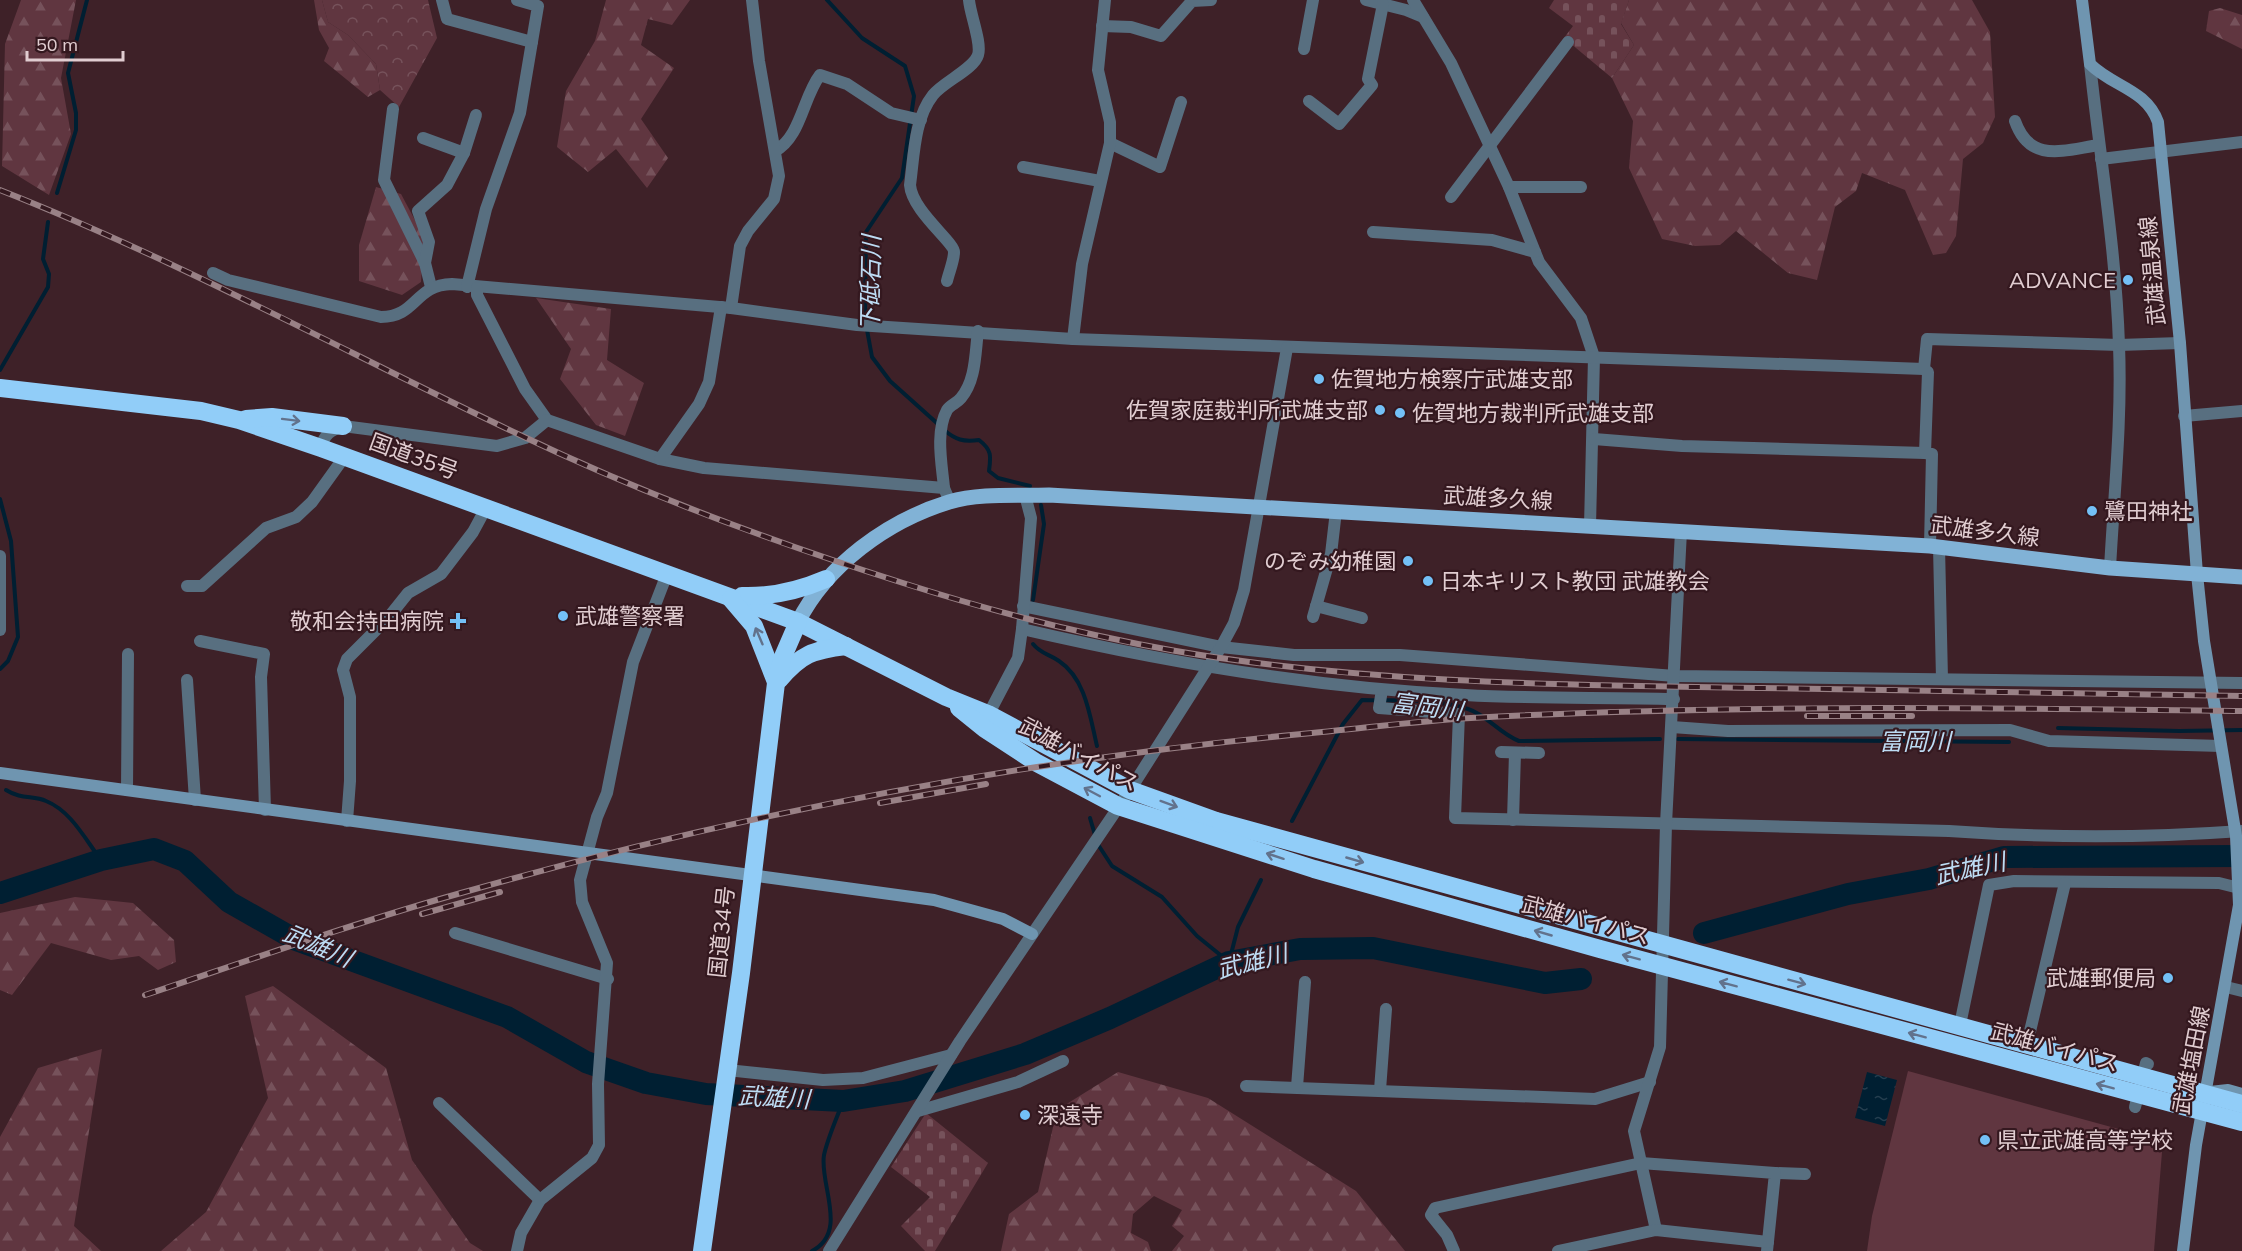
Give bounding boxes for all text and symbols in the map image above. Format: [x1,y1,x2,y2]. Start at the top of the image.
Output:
scale bar [27,24,123,62]
text: 50 m [36,33,78,56]
street label: 武雄温泉線 [2133,215,2171,327]
water label: 下砥石川 [854,232,886,331]
place label: ADVANCE [2009,266,2116,294]
marker: ADVANCE [2121,273,2135,287]
place label: 佐賀地方検察庁武雄支部 [1331,365,1573,393]
marker: 佐賀地方検察庁武雄支部 [1312,372,1326,386]
place label: 佐賀家庭裁判所武雄支部 [1126,396,1368,424]
place label: 佐賀地方裁判所武雄支部 [1412,399,1654,427]
marker: 佐賀家庭裁判所武雄支部 [1373,403,1387,417]
marker: 佐賀地方裁判所武雄支部 [1393,406,1407,420]
one-way arrow [281,414,300,425]
street label: 国道35号 [366,427,462,485]
street label: 武雄多久線 [1442,481,1554,515]
place label: 鷺田神社 [2104,497,2192,525]
marker: 鷺田神社 [2085,504,2099,518]
street label: 武雄多久線 [1929,510,2041,552]
place label: のぞみ幼稚園 [1264,547,1396,575]
marker: のぞみ幼稚園 [1401,554,1415,568]
place label: 日本キリスト教団 武雄教会 [1440,567,1710,595]
marker: 日本キリスト教団 武雄教会 [1421,574,1435,588]
place label: 武雄警察署 [575,602,685,630]
place label: 敬和会持田病院 [290,607,444,635]
marker: 武雄警察署 [556,609,570,623]
marker: 敬和会持田病院 [449,612,467,630]
one-way arrow [752,627,764,645]
water label: 富岡川 [1389,687,1468,726]
street label: 武雄バイパス [1014,711,1144,797]
water label: 富岡川 [1879,726,1954,756]
one-way arrow [1083,786,1101,797]
one-way arrow [1159,800,1177,811]
water label: 武雄川 [1932,845,2011,890]
one-way arrow [1266,850,1285,861]
one-way arrow [1345,855,1364,867]
street label: 国道34号 [702,885,740,979]
street label: 武雄バイパス [1519,889,1653,951]
water label: 武雄川 [279,917,360,974]
one-way arrow [1534,927,1553,938]
water label: 武雄川 [1213,937,1293,984]
one-way arrow [1622,951,1641,963]
place label: 武雄郵便局 [2046,964,2156,992]
marker: 武雄郵便局 [2161,971,2175,985]
one-way arrow [1787,977,1806,988]
one-way arrow [1719,978,1738,989]
street label: 武雄塩田線 [2167,1003,2215,1117]
street label: 武雄バイパス [1988,1016,2122,1078]
one-way arrow [1908,1029,1927,1040]
one-way arrow [2096,1079,2115,1091]
water label: 武雄川 [737,1080,814,1114]
place label: 深遠寺 [1037,1101,1103,1129]
marker: 深遠寺 [1018,1108,1032,1122]
place label: 県立武雄高等学校 [1997,1126,2173,1154]
marker: 県立武雄高等学校 [1978,1133,1992,1147]

